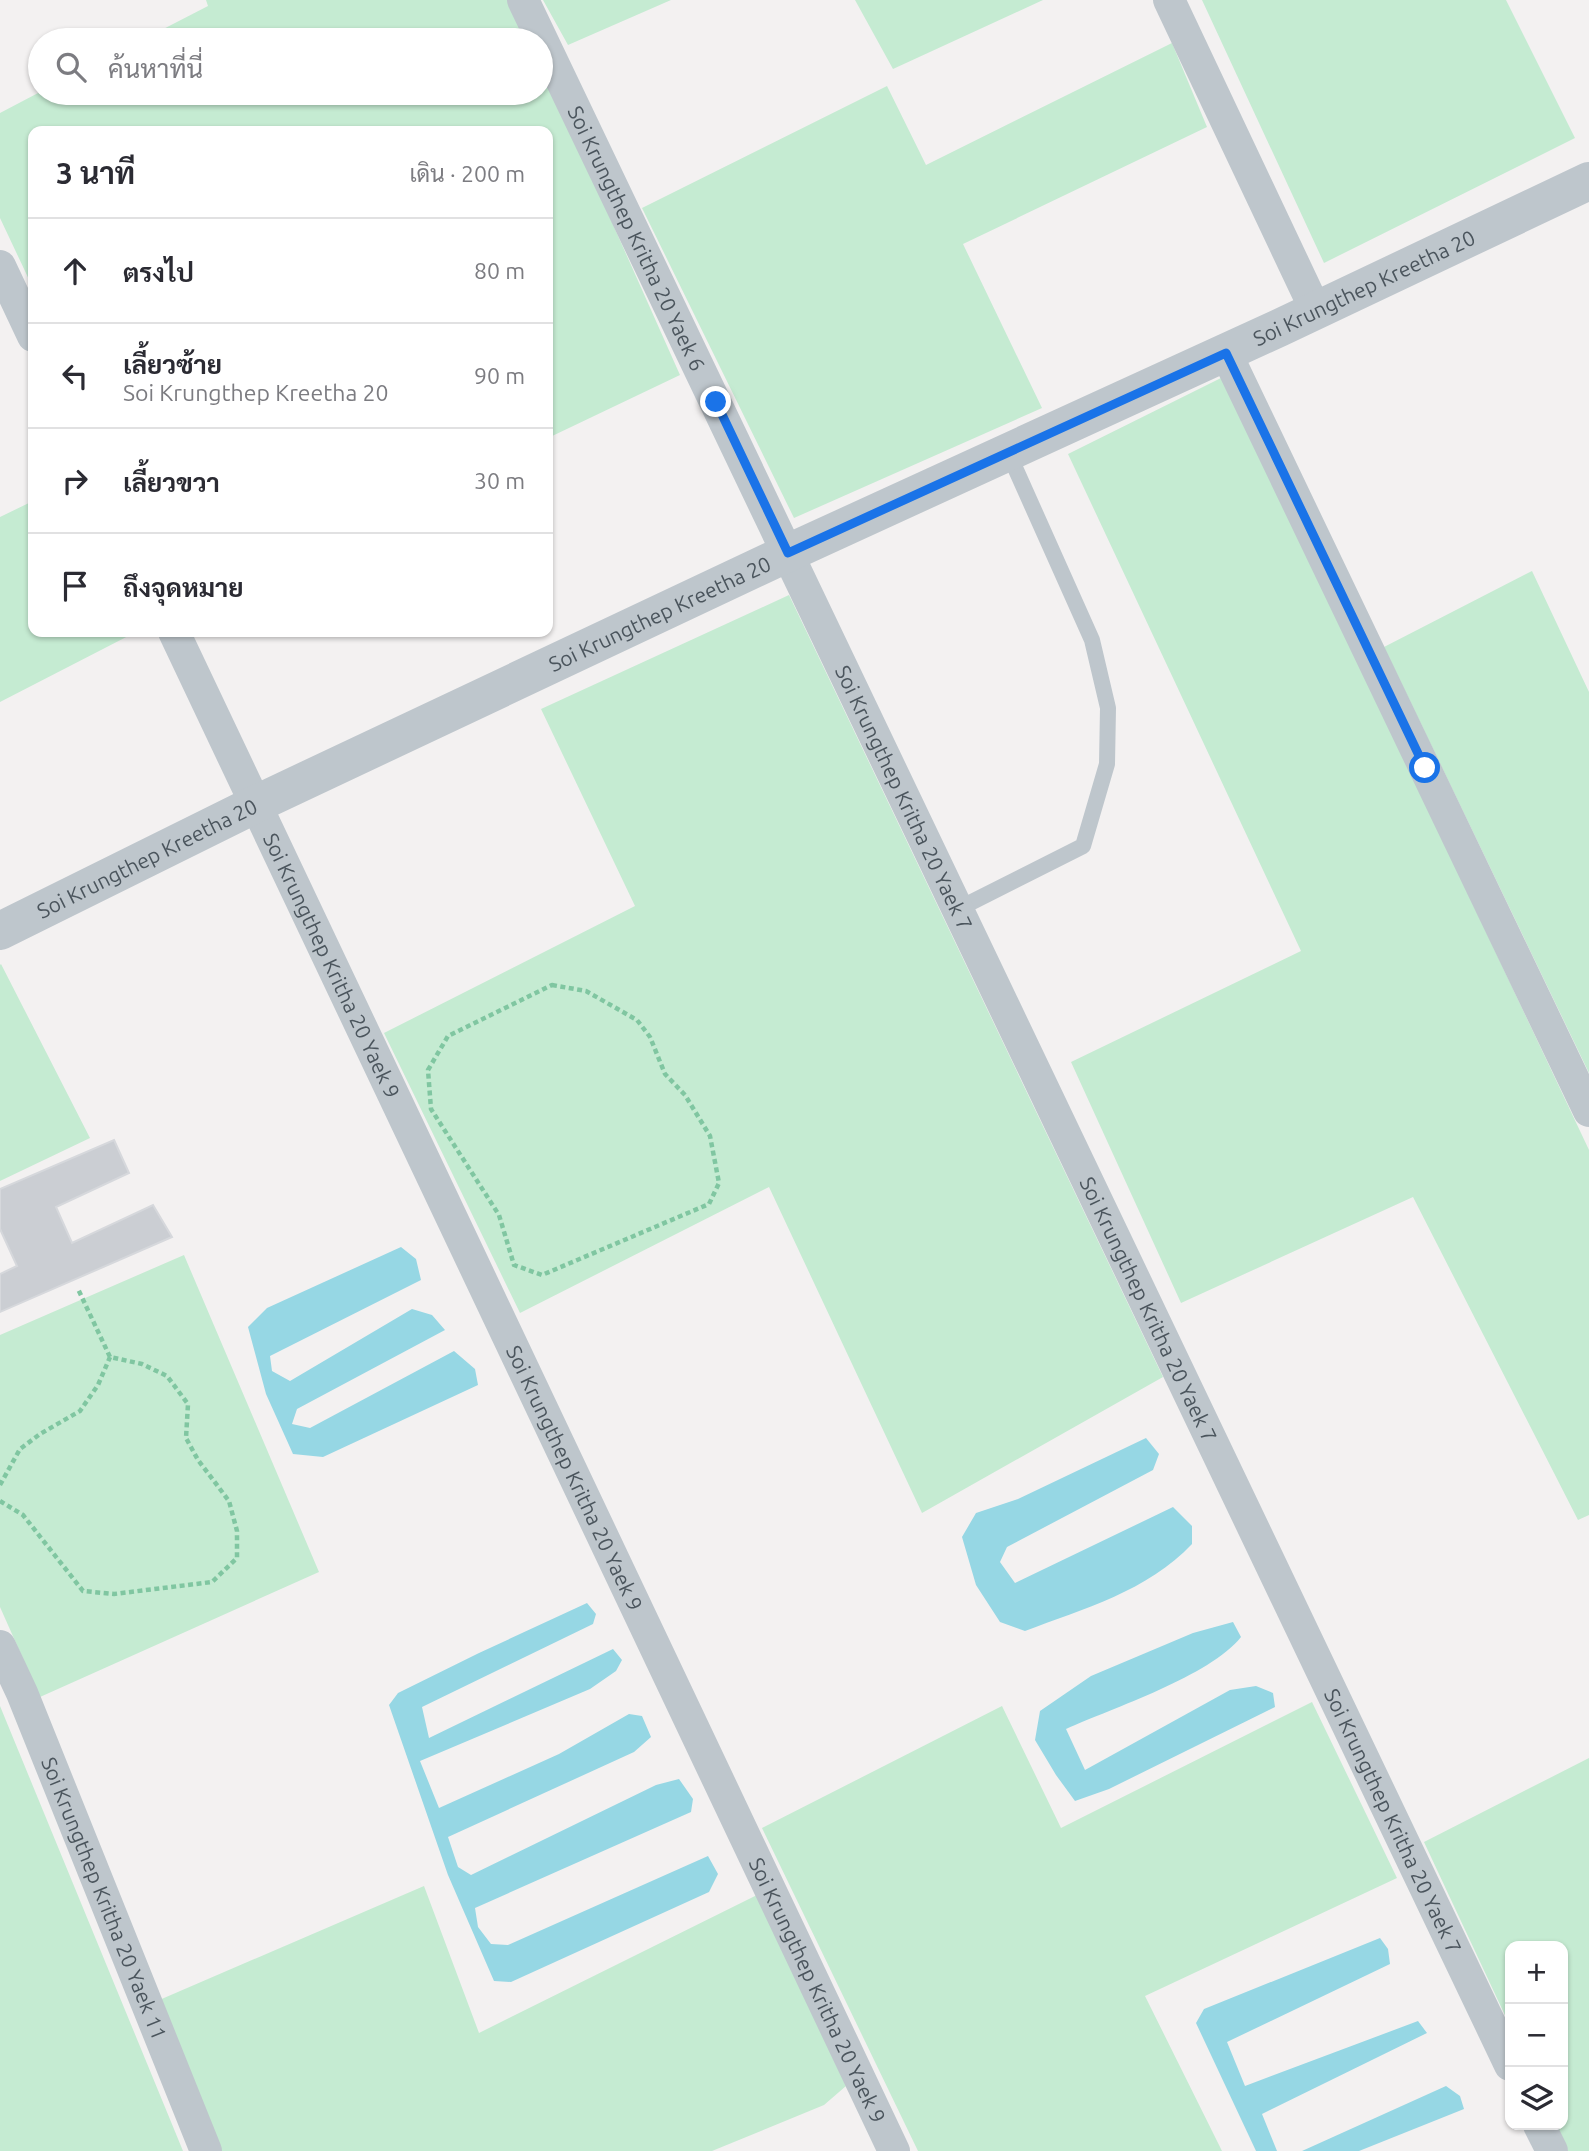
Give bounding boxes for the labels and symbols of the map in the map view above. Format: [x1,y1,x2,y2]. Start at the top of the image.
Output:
street label: Soi Krungthep Kritha 20 Yaek 6 [563,102,710,374]
street label: Soi Krungthep Kreetha 20 [1249,225,1479,350]
route end [700,386,731,417]
street label: Soi Krungthep Kreetha 20 [545,551,774,676]
street label: Soi Krungthep Kritha 20 Yaek 7 [831,661,978,934]
route start [1409,752,1440,783]
street label: Soi Krungthep Kreetha 20 [33,793,261,923]
street label: Soi Krungthep Kritha 20 Yaek 9 [259,829,405,1102]
street label: Soi Krungthep Kritha 20 Yaek 7 [1075,1173,1222,1445]
street label: Soi Krungthep Kritha 20 Yaek 9 [502,1341,648,1614]
street label: Soi Krungthep Kritha 20 Yaek 7 [1320,1685,1467,1957]
street label: Soi Krungthep Kritha 20 Yaek 11 [37,1753,172,2043]
street label: Soi Krungthep Kritha 20 Yaek 9 [745,1854,891,2127]

